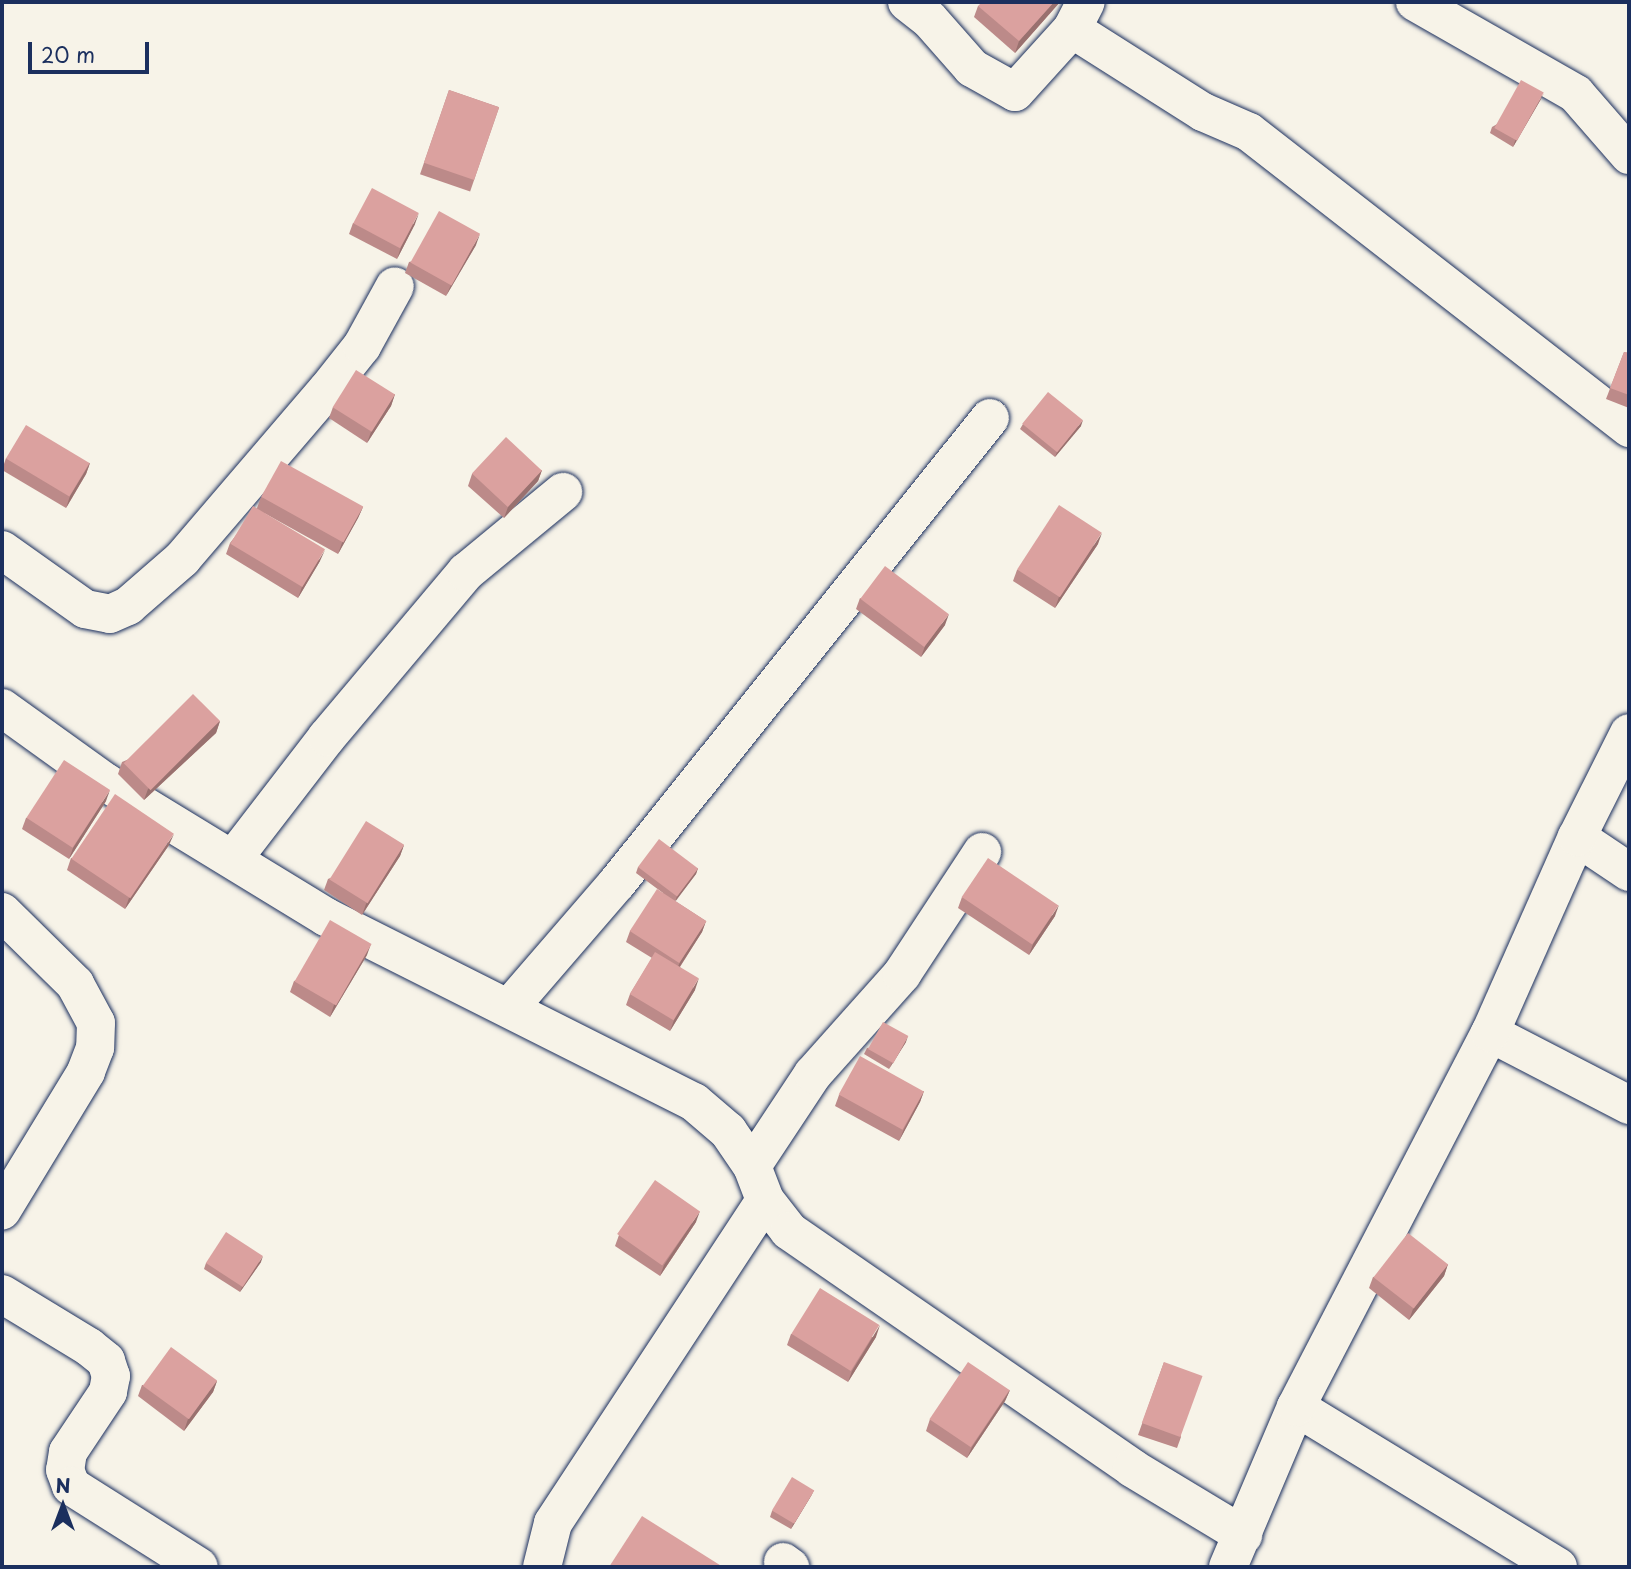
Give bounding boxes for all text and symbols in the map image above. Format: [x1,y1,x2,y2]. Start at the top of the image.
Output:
scale bar [32,28,152,72]
text: 20 m [41,38,95,70]
north arrow [28,1471,98,1541]
text: N [55,1471,71,1499]

